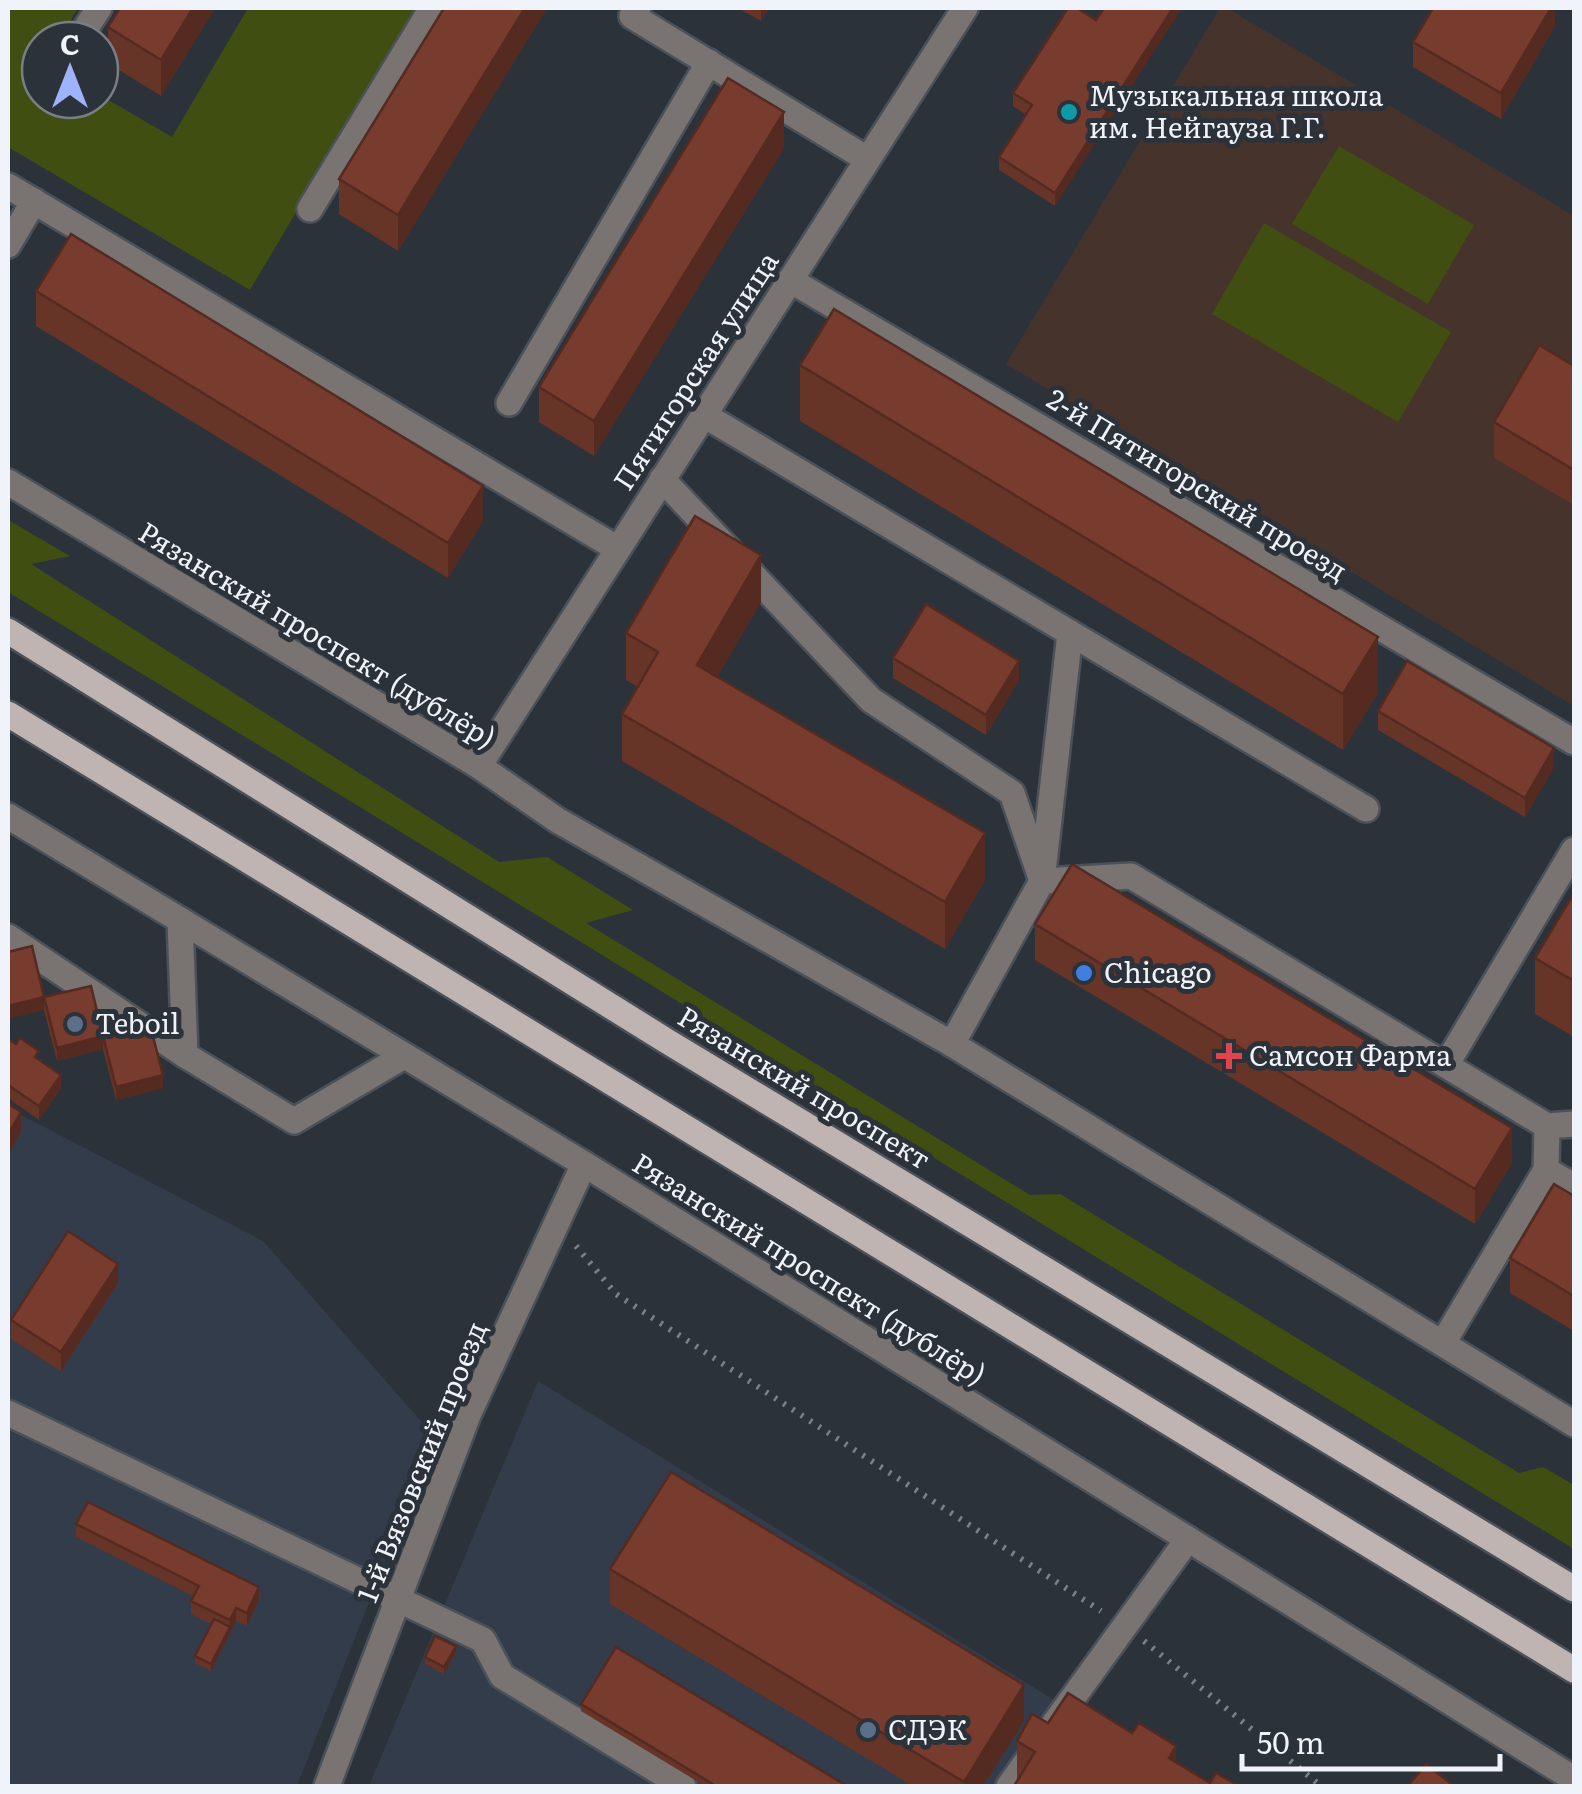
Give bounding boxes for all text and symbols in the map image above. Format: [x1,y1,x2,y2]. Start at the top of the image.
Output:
north arrow [20,20,120,120]
text: С [60,22,80,64]
place label: Музыкальная школа им. Нейгауза Г.Г. [1089,73,1383,147]
marker: Музыкальная школа им. Нейгауза Г.Г. [1058,101,1080,123]
street label: Пятигорская улица [601,242,787,498]
street label: 2-й Пятигорский проезд [1040,377,1356,590]
street label: Рязанский проспект (дублёр) [132,510,504,757]
place label: Chicago [1104,950,1212,992]
marker: Chicago [1073,962,1095,984]
street label: Рязанский проспект [671,994,939,1178]
place label: Teboil [95,1001,180,1043]
marker: Teboil [64,1013,86,1035]
place label: Самсон Фарма [1249,1033,1451,1075]
marker: Самсон Фарма [1218,1045,1240,1067]
street label: Рязанский проспект (дублёр) [625,1141,995,1394]
street label: 1-й Вязовский проезд [345,1315,496,1608]
place label: СДЭК [888,1707,968,1749]
scale bar [1242,1709,1500,1771]
marker: СДЭК [857,1719,879,1741]
text: 50 m [1257,1719,1325,1763]

